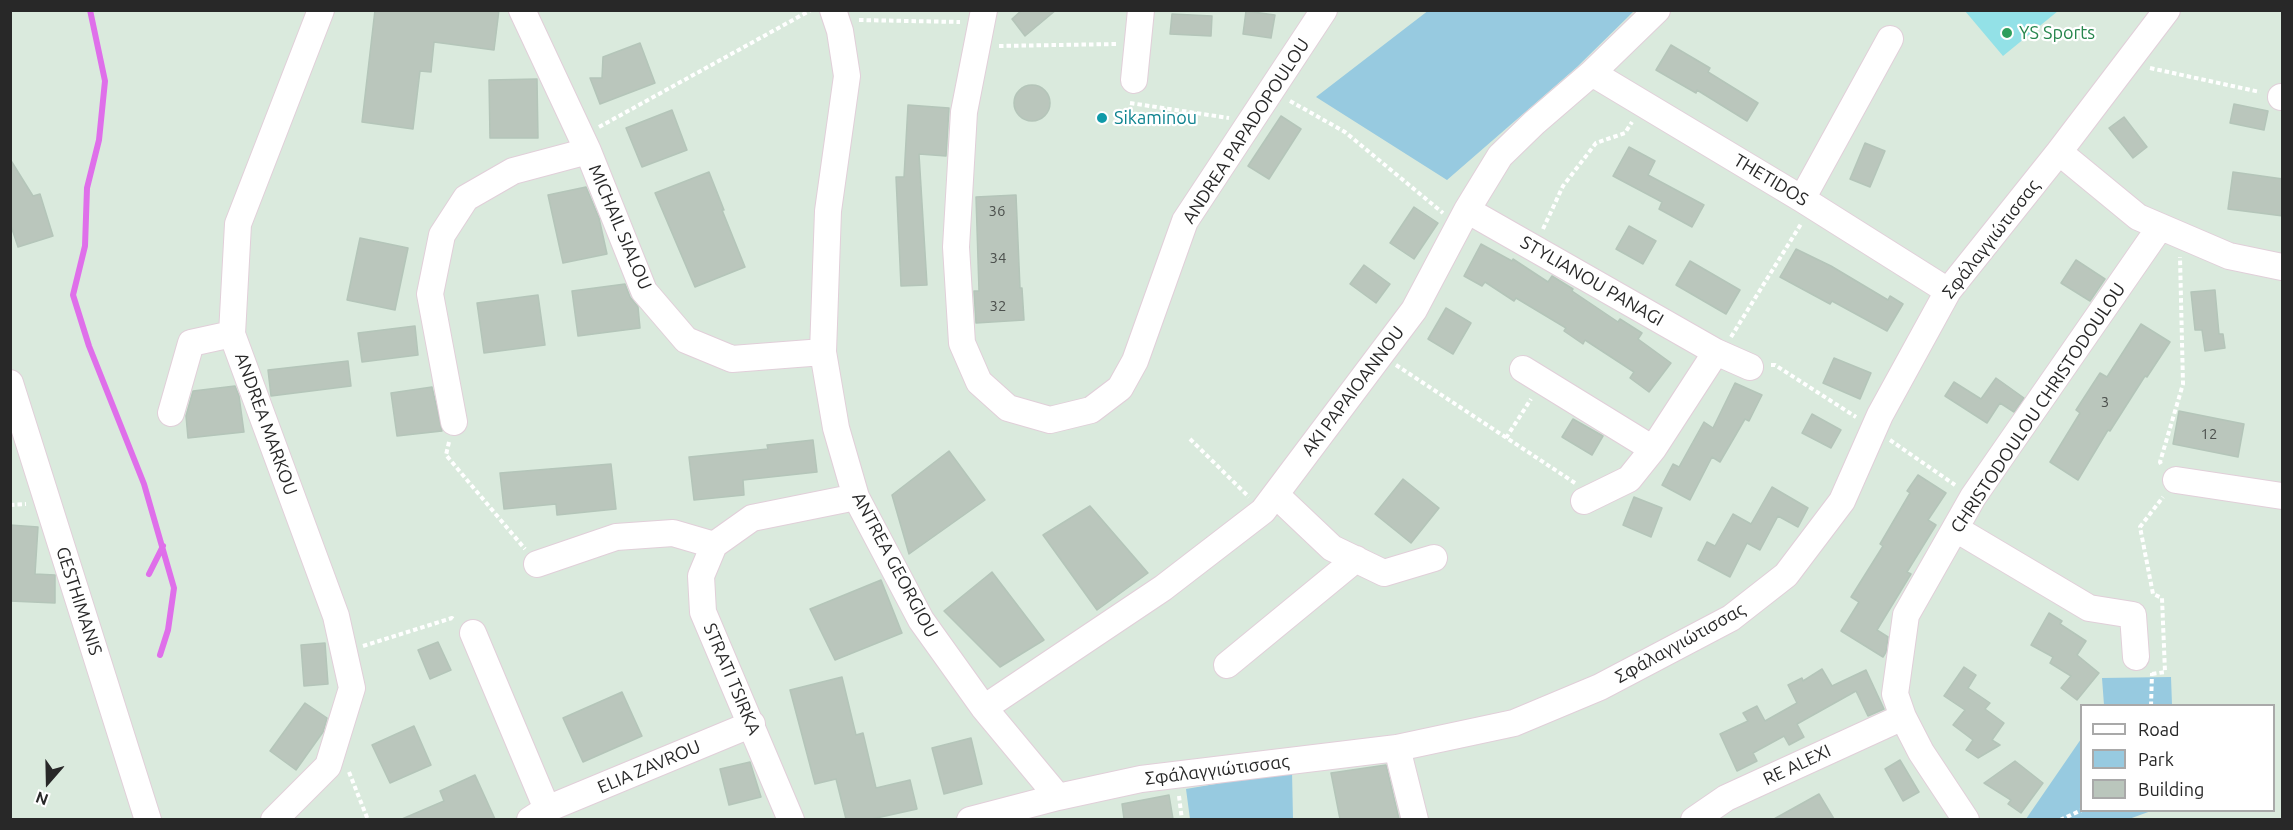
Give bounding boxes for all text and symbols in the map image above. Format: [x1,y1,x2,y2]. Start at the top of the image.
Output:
place label: YS Sports [2019,22,2095,44]
marker: YS Sports [2000,26,2014,40]
street label: ANDREA PAPADOPOULOU [1178,34,1314,228]
place label: Sikaminou [1114,107,1197,129]
marker: Sikaminou [1095,111,1109,125]
street label: THETIDOS [1730,149,1812,211]
street label: MICHAIL SIALOU [584,161,656,293]
street label: Σφάλαγγιώτισσας [1938,175,2044,303]
house number: 36 [989,202,1005,220]
street label: STYLIANOU PANAGI [1517,231,1667,331]
house number: 34 [990,249,1006,267]
street label: CHRISTODOULOU CHRISTODOULOU [1946,279,2130,537]
house number: 32 [990,297,1006,315]
street label: AKI PAPAIOANNOU [1297,322,1409,460]
street label: ANDREA MARKOU [230,350,302,498]
house number: 3 [2101,393,2109,411]
house number: 12 [2201,425,2217,443]
street label: ANTREA GEORGIOU [848,489,942,641]
street label: GESTHIMANIS [51,544,107,658]
street label: Σφάλαγγιώτισσας [1611,598,1749,688]
street label: STRATI TSIRKA [699,620,765,738]
legend [2080,704,2275,812]
text: Road [2138,719,2180,739]
street label: ELIA ZAVROU [594,736,704,798]
street label: RE ALEXI [1760,740,1834,790]
text: Park [2138,749,2174,769]
street label: Σφάλαγγιώτισσας [1144,750,1290,790]
north arrow [18,752,78,812]
text: Building [2138,779,2204,799]
text: N [33,788,51,809]

